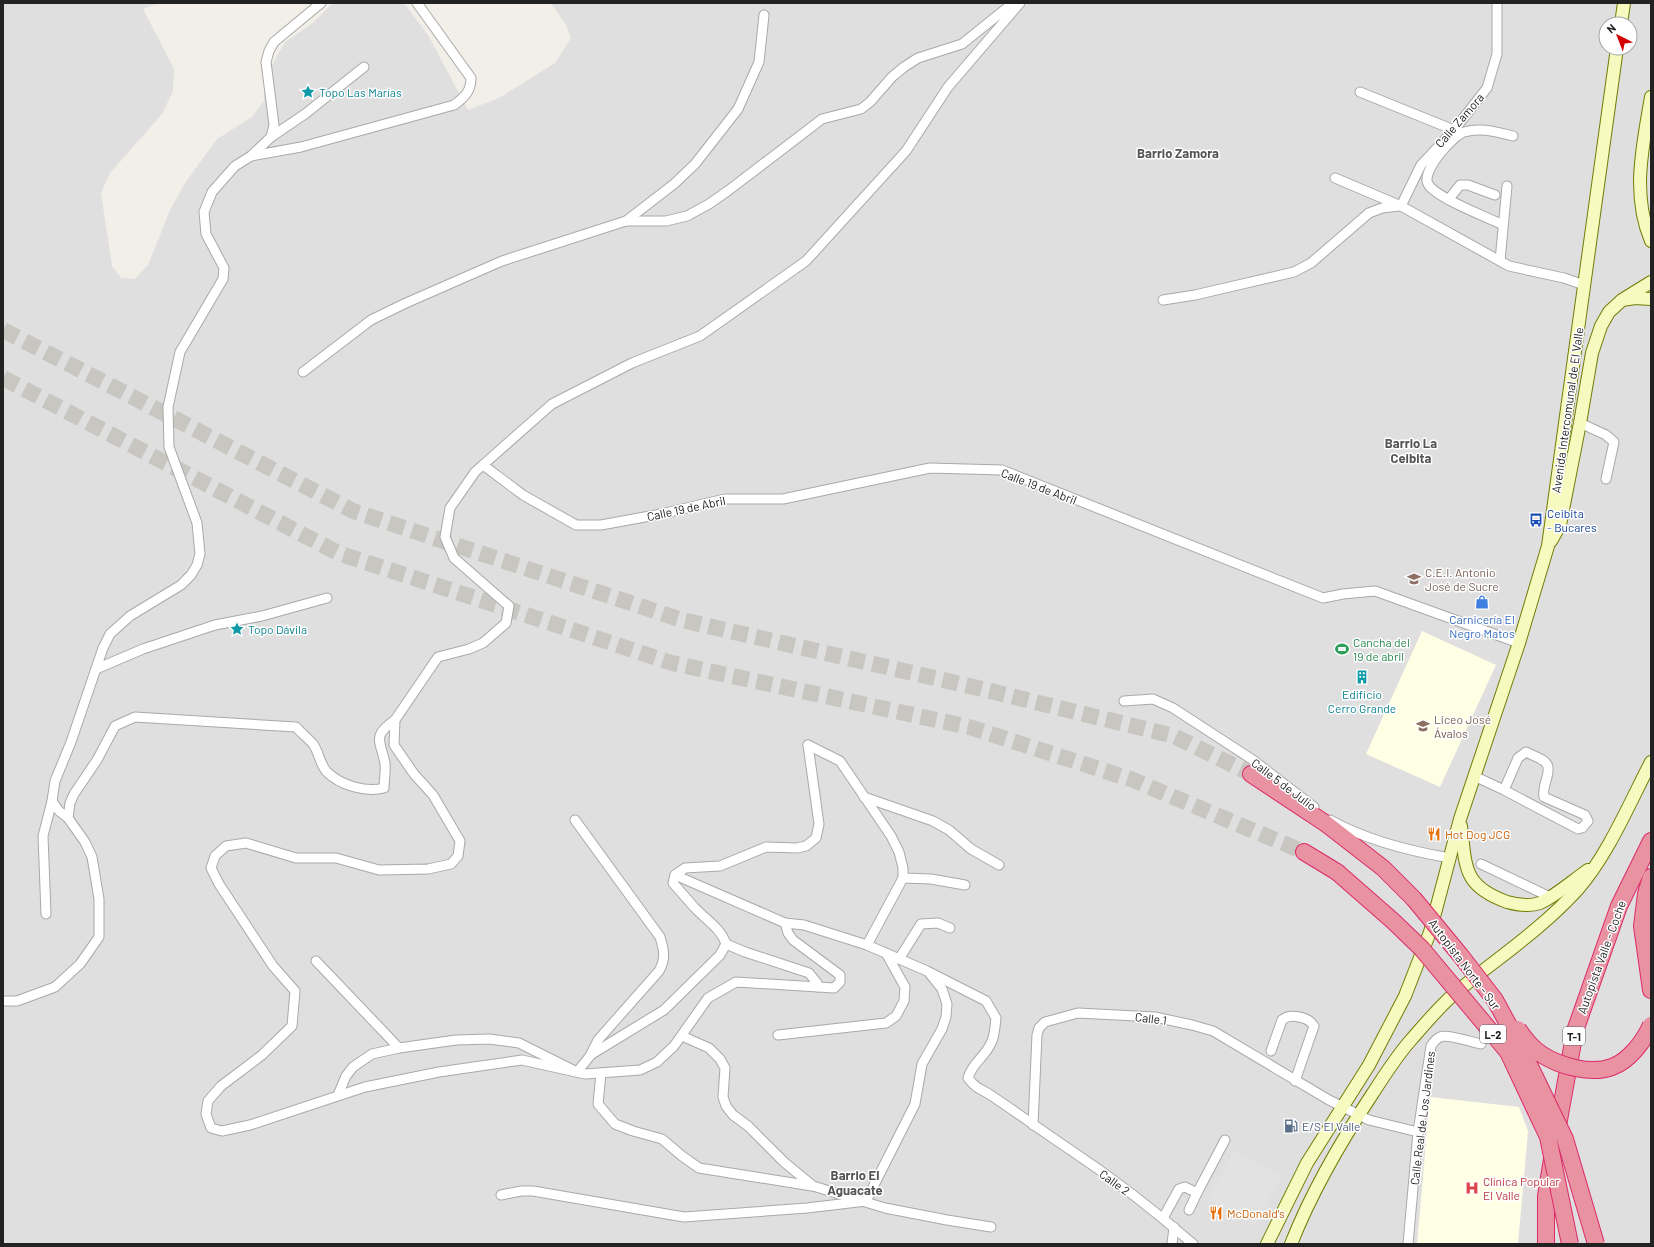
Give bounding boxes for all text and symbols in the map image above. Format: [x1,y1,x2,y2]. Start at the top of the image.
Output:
north arrow [1598,16,1638,56]
text: N [1604,21,1618,35]
place icon: Topo Las Marías [300,84,316,100]
place label: Topo Las Marías [319,85,402,99]
street label: Calle Zamora [1432,90,1486,150]
district label: Barrio Zamora [1137,145,1219,161]
street label: Avenida Intercomunal de El Valle [1548,326,1586,494]
district label: Barrio La Ceibita [1385,435,1437,466]
street label: Calle 19 de Abril [999,465,1079,507]
street label: Calle 19 de Abril [645,493,727,523]
place label: Ceibita - Bucares [1547,506,1597,534]
bus stop icon: Ceibita - Bucares [1528,512,1544,528]
place label: C.E.I. Antonio José de Sucre [1425,565,1499,593]
school or university icon: C.E.I. Antonio José de Sucre [1406,571,1422,587]
shop icon: Carnicería El Negro Matos [1474,594,1490,610]
place label: Carnicería El Negro Matos [1449,612,1515,640]
place icon: Topo Dávila [229,621,245,637]
place label: Topo Dávila [248,622,307,636]
place label: Cancha del 19 de abril [1353,635,1410,663]
sports icon: Cancha del 19 de abril [1334,641,1350,657]
building icon: Edificio Cerro Grande [1354,669,1370,685]
place label: Edificio Cerro Grande [1328,687,1396,715]
place label: Liceo José Ávalos [1434,712,1491,740]
school or university icon: Liceo José Ávalos [1415,718,1431,734]
street label: Calle 5 de Julio [1249,755,1319,813]
restaurant icon: Hot Dog JCG [1426,826,1442,842]
place label: Hot Dog JCG [1445,827,1510,841]
street label: Autopista Valle - Coche [1574,898,1628,1016]
street label: Autopista Norte - Sur [1426,916,1504,1013]
street label: Calle 1 [1134,1009,1168,1027]
road number: L-2 [1480,1025,1506,1043]
road number: T-1 [1563,1027,1585,1045]
street label: Calle Real de Los Jardines [1407,1050,1437,1186]
fuel station icon: E/S El Valle [1283,1118,1299,1134]
place label: E/S El Valle [1302,1119,1360,1133]
street label: Calle 2 [1097,1166,1133,1198]
district label: Barrio El Aguacate [827,1167,883,1198]
place label: Clínica Popular El Valle [1483,1174,1560,1202]
hospital icon: Clínica Popular El Valle [1464,1180,1480,1196]
restaurant icon: McDonald's [1208,1205,1224,1221]
place label: McDonald's [1227,1206,1285,1220]

